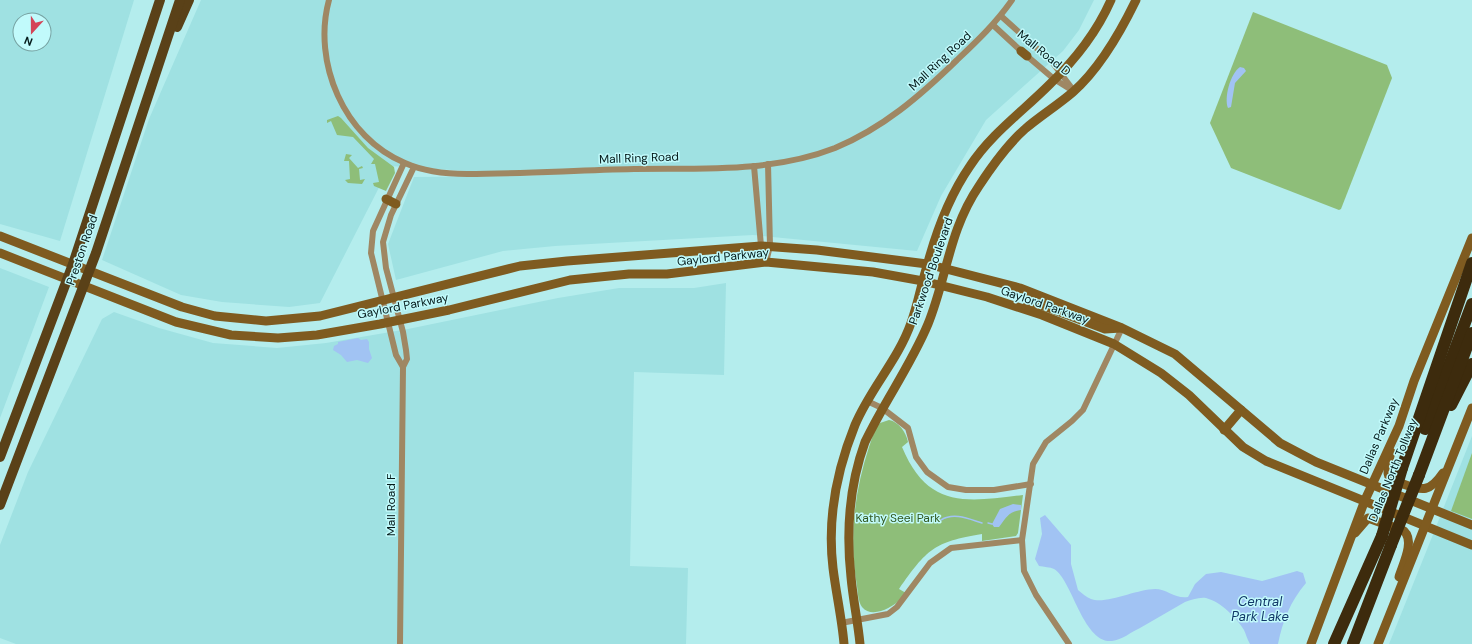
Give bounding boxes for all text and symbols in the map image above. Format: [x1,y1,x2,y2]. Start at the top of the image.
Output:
north arrow [12,12,52,52]
street label: Mall Road D [1014,26,1074,80]
street label: Mall Ring Road [905,28,975,94]
text: N [22,33,35,49]
street label: Mall Ring Road [599,149,679,167]
street label: Preston Road [62,213,102,287]
street label: Parkwood Boulevard [905,215,957,327]
street label: Gaylord Parkway [676,244,770,270]
street label: Gaylord Parkway [999,282,1092,328]
street label: Gaylord Parkway [356,289,450,323]
street label: Dallas Parkway [1356,395,1402,477]
street label: Dallas North Tollway [1365,415,1421,524]
street label: Mall Road F [383,473,399,536]
park label: Kathy Seei Park [856,510,940,526]
water label: Central Park Lake [1231,593,1289,625]

